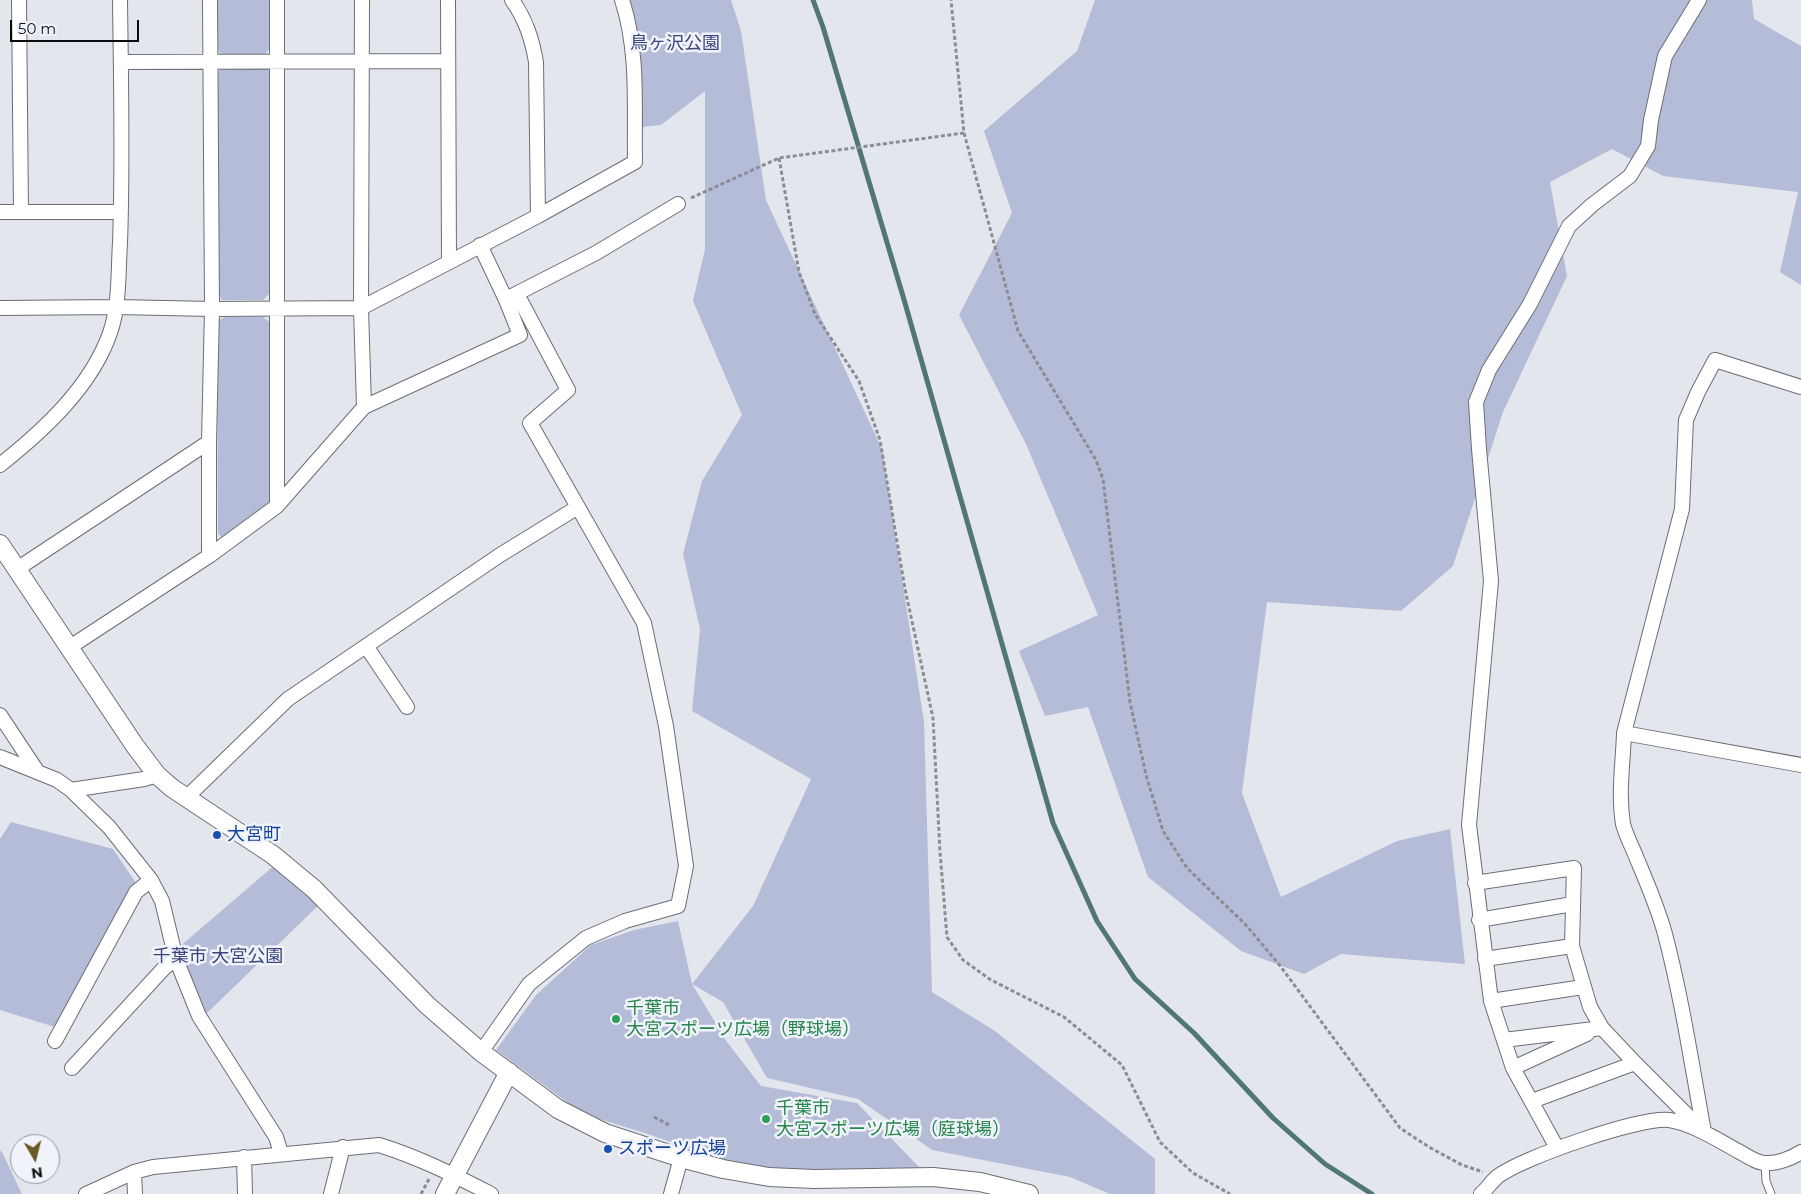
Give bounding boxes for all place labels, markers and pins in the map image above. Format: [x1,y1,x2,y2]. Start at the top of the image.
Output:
place label: 大宮町 [227,824,281,846]
marker: 大宮町 [211,829,223,841]
place label: 千葉市 大宮スポーツ広場（野球場） [626,998,860,1040]
marker: 千葉市 大宮スポーツ広場（野球場） [610,1013,622,1025]
place label: 千葉市 大宮スポーツ広場（庭球場） [776,1098,1010,1140]
marker: 千葉市 大宮スポーツ広場（庭球場） [760,1113,772,1125]
place label: スポーツ広場 [618,1138,726,1160]
marker: スポーツ広場 [602,1143,614,1155]

